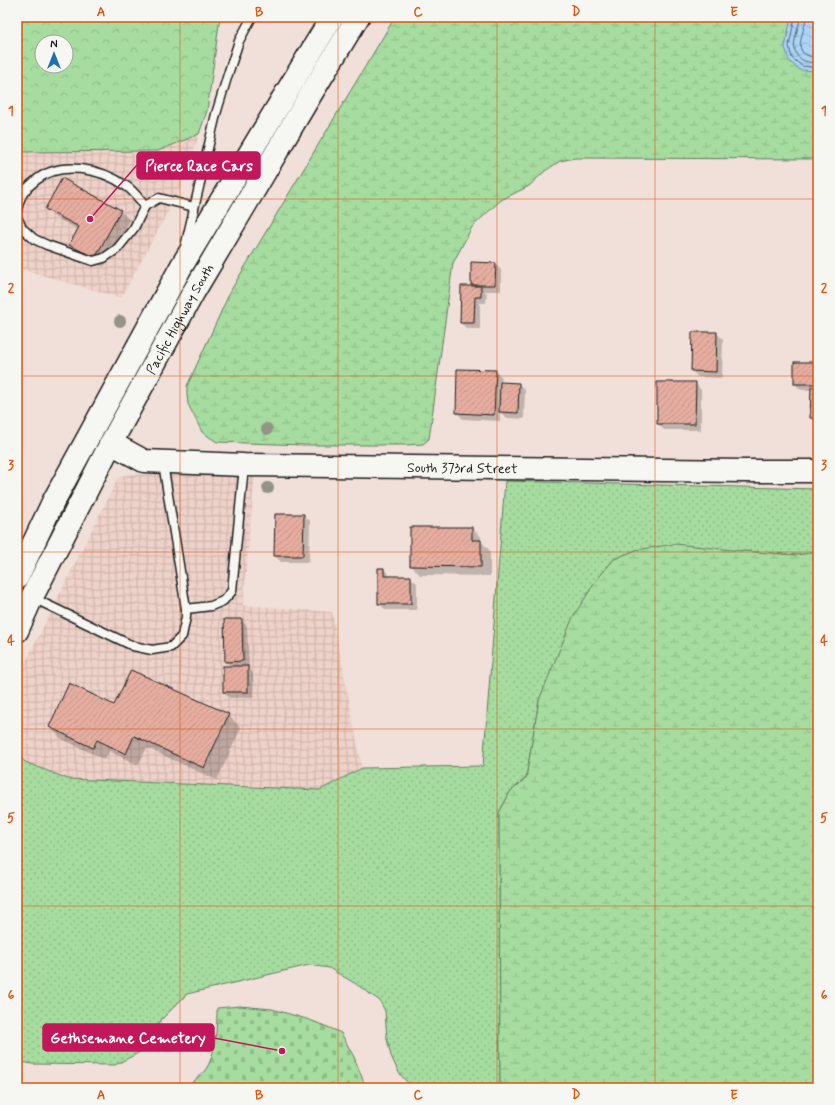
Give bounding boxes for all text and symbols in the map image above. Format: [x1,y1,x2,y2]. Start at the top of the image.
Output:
text: A [97,4,105,21]
text: B [255,4,264,21]
text: C [413,4,423,21]
text: D [572,4,581,21]
text: E [730,4,738,21]
north arrow [34,34,74,74]
text: N [50,38,58,52]
text: 1 [8,103,14,120]
text: 1 [821,103,827,120]
callout: Pierce Race Cars [137,152,260,179]
text: Pierce Race Cars [145,157,253,177]
street label: Pacific Highway South [142,261,218,378]
text: 2 [8,280,15,297]
text: 2 [821,280,828,297]
text: 3 [8,457,14,474]
text: 3 [821,457,827,474]
street label: South 373rd Street [407,459,518,478]
text: 4 [7,633,15,650]
text: 4 [820,633,828,650]
text: 5 [7,810,15,827]
text: 5 [820,810,828,827]
text: 6 [8,987,15,1004]
text: 6 [821,987,828,1004]
callout: Gethsemane Cemetery [43,1024,214,1051]
text: Gethsemane Cemetery [50,1029,206,1049]
text: A [97,1087,105,1104]
text: B [255,1087,264,1104]
text: C [413,1087,423,1104]
text: D [572,1087,581,1104]
text: E [730,1087,738,1104]

